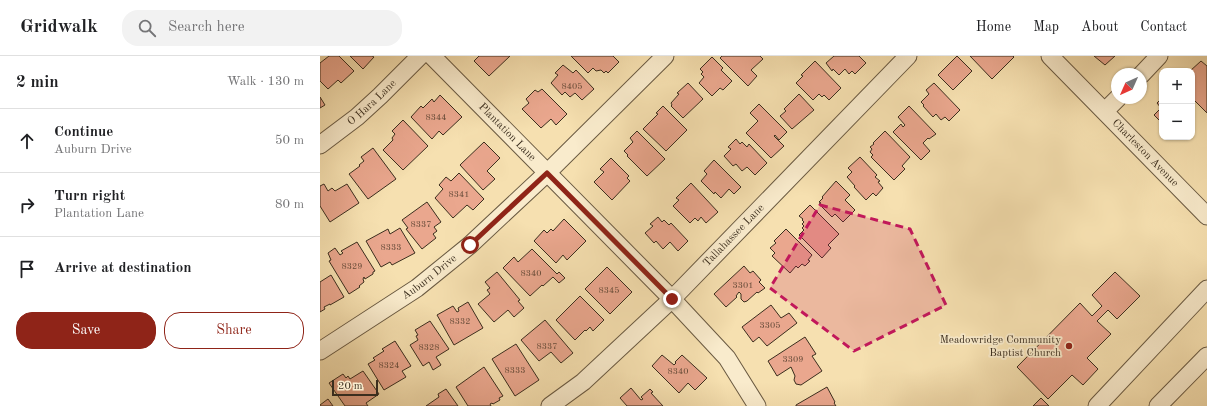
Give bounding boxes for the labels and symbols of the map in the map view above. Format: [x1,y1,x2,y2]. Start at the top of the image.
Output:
north arrow [1111,68,1147,104]
street label: O Hara Lane [345,78,398,128]
house number: 8405 [562,82,582,91]
street label: Plantation Lane [476,101,538,163]
house number: 8344 [426,113,446,122]
street label: Charleston Avenue [1110,117,1181,189]
house number: 8341 [449,190,469,199]
street label: Tallahassee Lane [701,202,766,269]
house number: 8337 [411,220,431,229]
route start [461,236,479,254]
house number: 8333 [381,243,401,252]
street label: Auburn Drive [400,253,459,302]
house number: 8329 [342,262,362,271]
house number: 8340 [521,269,541,278]
house number: 3301 [733,281,753,290]
house number: 8345 [599,286,619,295]
route end [663,290,681,308]
house number: 8332 [450,317,470,326]
house number: 3305 [760,321,780,330]
place label: Meadowridge Community Baptist Church [940,335,1061,359]
marker: Meadowridge Community Baptist Church [1064,341,1074,351]
house number: 8337 [537,342,557,351]
house number: 8328 [419,343,439,352]
house number: 3309 [783,355,803,364]
house number: 8324 [379,361,399,370]
house number: 8333 [505,366,525,375]
house number: 8340 [668,367,688,376]
scale bar [332,378,378,397]

